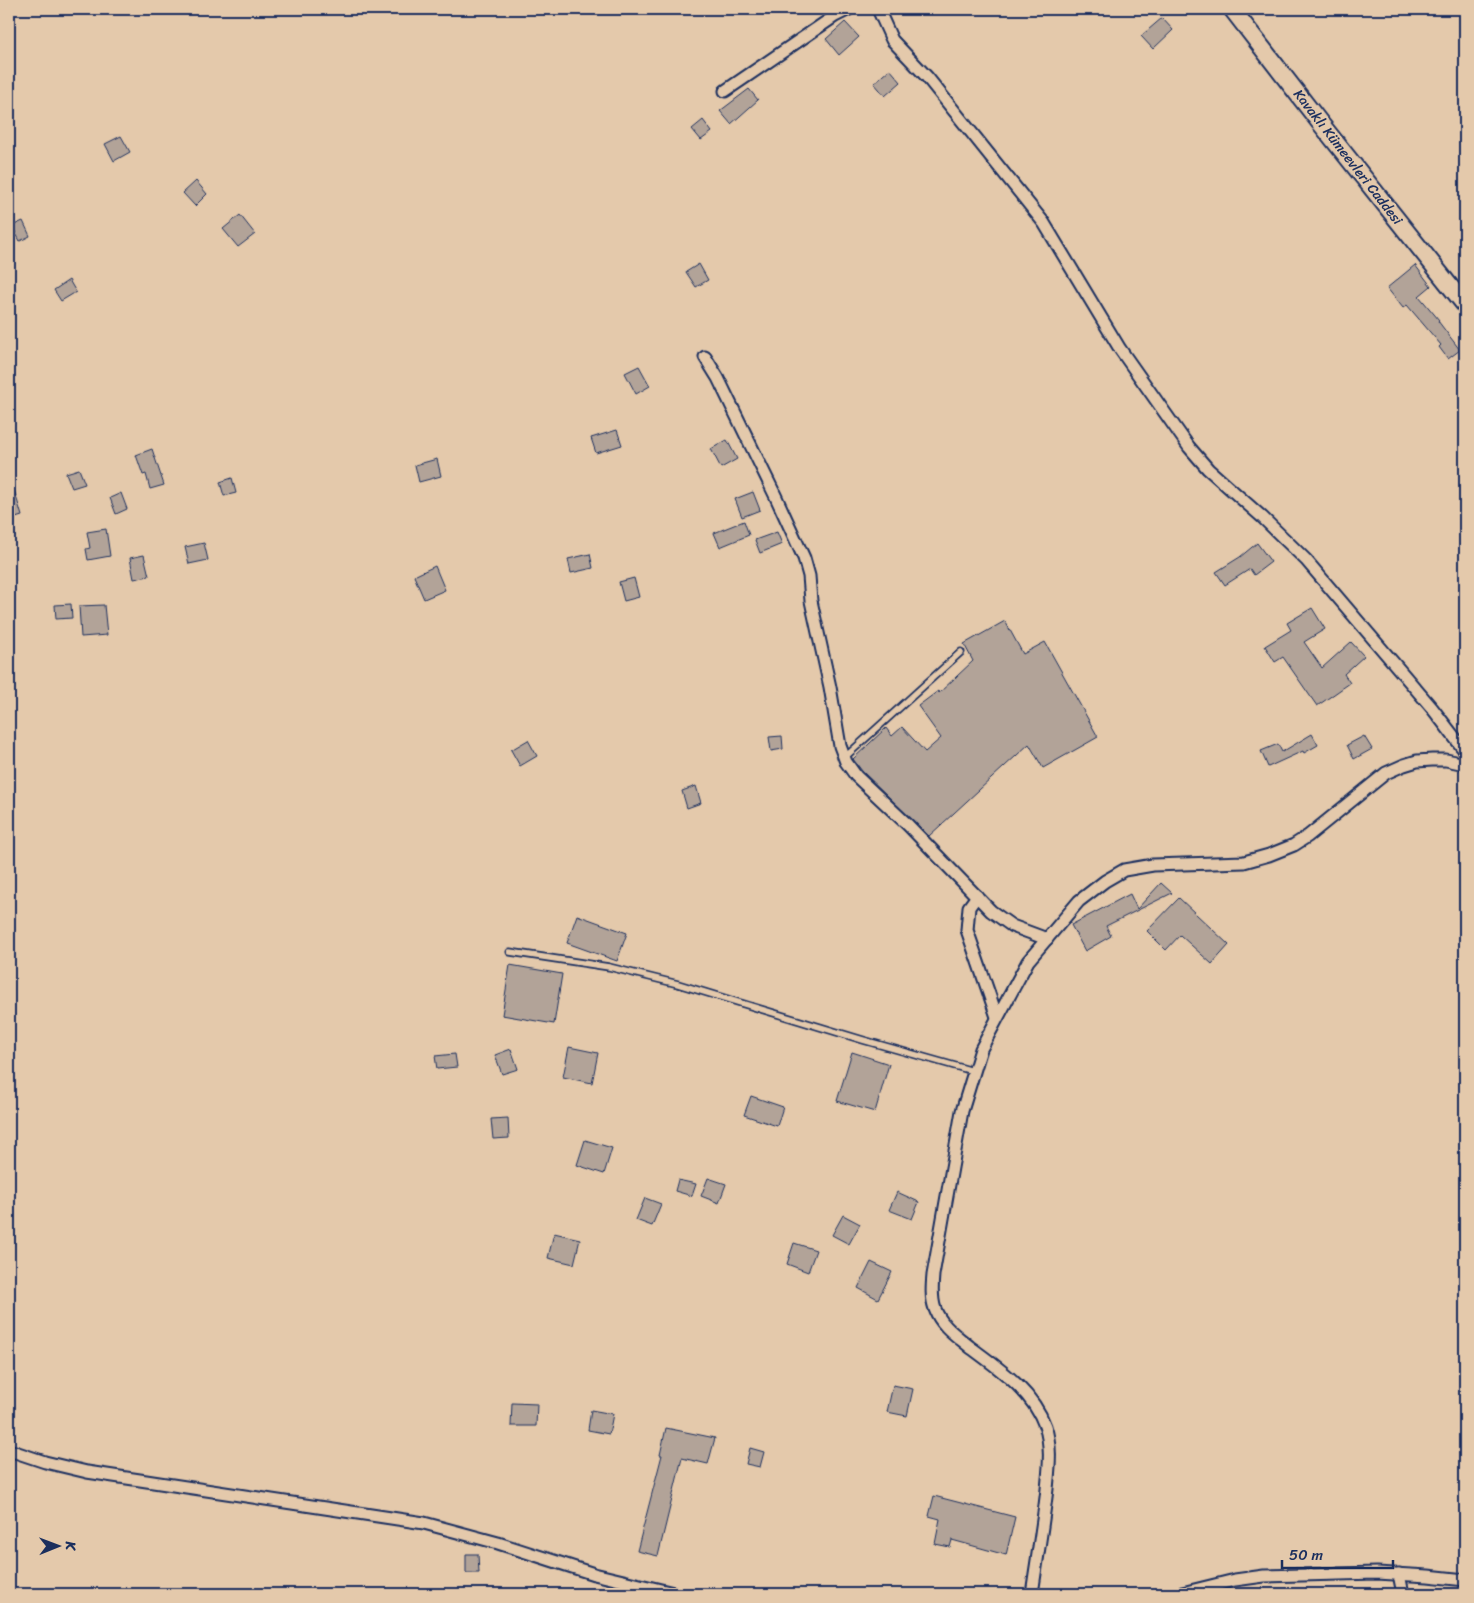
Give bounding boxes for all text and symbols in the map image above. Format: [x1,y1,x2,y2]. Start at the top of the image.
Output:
street label: Kavaklı Kümeevleri Caddesi [1287,83,1410,231]
north arrow [32,1520,82,1570]
scale bar [1282,1538,1393,1570]
text: K [58,1540,83,1552]
text: 50 m [1289,1542,1324,1568]

